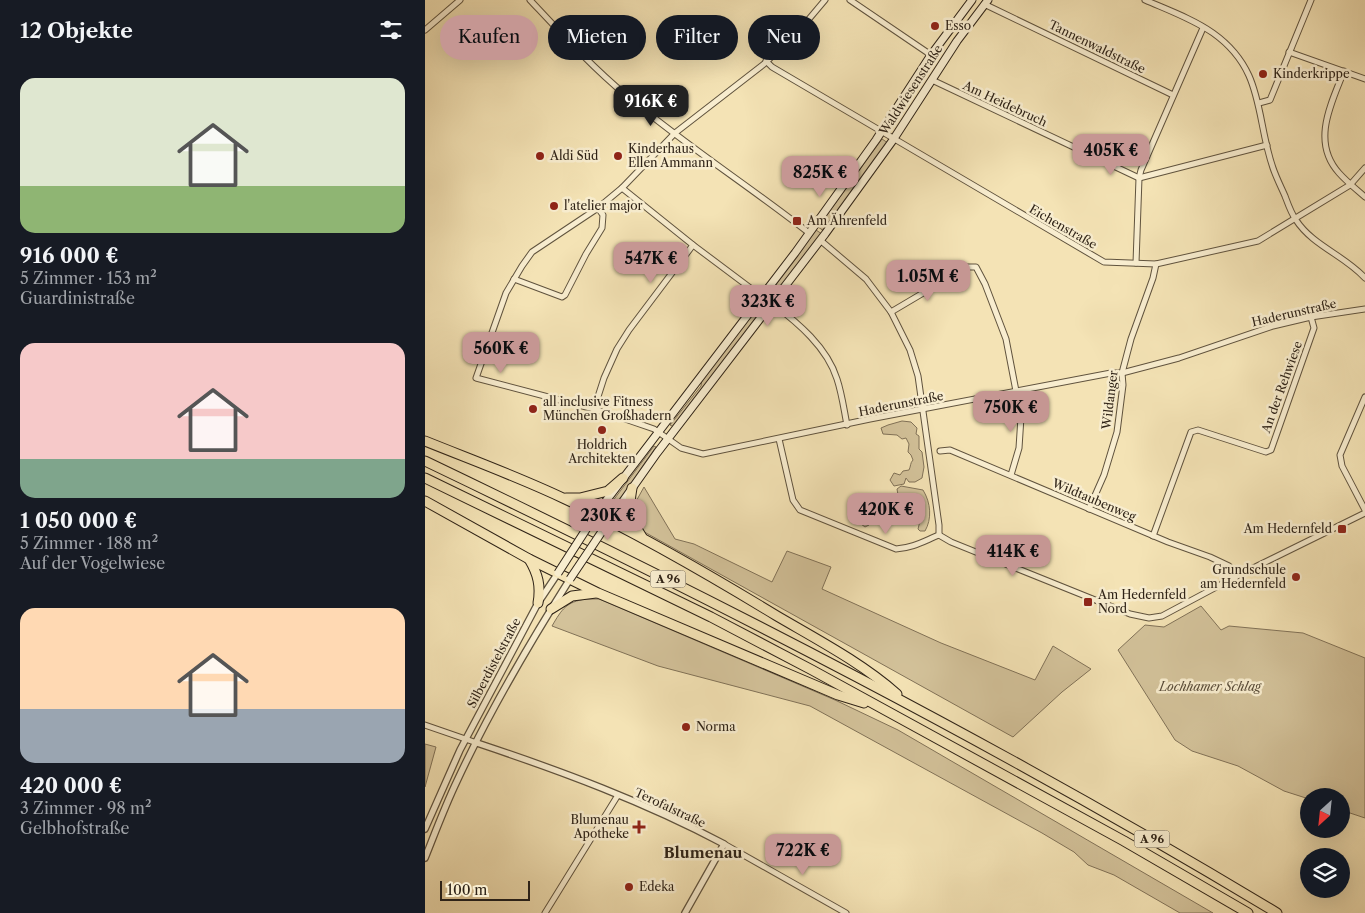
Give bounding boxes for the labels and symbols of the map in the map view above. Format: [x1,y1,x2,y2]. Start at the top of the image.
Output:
street label: Tannenwaldstraße [1046,17,1148,77]
place label: Esso [945,18,971,33]
marker: Esso [929,20,941,32]
street label: Waldwiesenstraße [875,42,946,139]
place label: Kinderkrippe [1273,66,1350,81]
marker: Kinderkrippe [1257,68,1269,80]
street label: Am Heidebruch [960,77,1050,130]
pin: 916K € [610,84,692,127]
pin: 405K € [1070,134,1152,176]
place label: Kinderhaus Ellen Ammann [628,141,713,170]
place label: Aldi Süd [549,148,599,163]
marker: Aldi Süd [534,150,546,162]
marker: Kinderhaus Ellen Ammann [612,150,624,162]
pin: 825K € [779,156,861,198]
place label: l'atelier major [564,198,643,213]
marker: l'atelier major [548,200,560,212]
street label: Eichenstraße [1027,201,1100,252]
place label: Am Ährenfeld [806,212,888,228]
marker: Am Ährenfeld [791,215,803,227]
pin: 547K € [610,242,692,284]
pin: 1.05M € [882,260,974,302]
pin: 323K € [727,284,809,327]
street label: Haderunstraße [1250,295,1338,330]
pin: 560K € [460,332,542,374]
street label: An der Rehwiese [1258,339,1305,436]
street label: Wildanger [1098,369,1121,431]
street label: Haderunstraße [857,388,945,419]
pin: 750K € [970,390,1052,433]
place label: all inclusive Fitness München Großhadern [543,394,672,423]
marker: all inclusive Fitness München Großhadern [527,403,539,415]
marker: Holdrich Architekten [596,424,608,436]
place label: Holdrich Architekten [567,437,636,466]
street label: Wildtaubenweg [1049,475,1139,524]
pin: 420K € [845,492,927,535]
pin: 230K € [567,498,649,541]
place label: Am Hedernfeld [1243,521,1333,536]
marker: Am Hedernfeld [1336,523,1348,535]
pin: 414K € [972,534,1054,577]
place label: Grundschule am Hedernfeld [1200,562,1287,591]
road number: A 96 [651,570,685,588]
marker: Grundschule am Hedernfeld [1290,571,1302,583]
place label: Am Hedernfeld Nord [1097,587,1187,616]
marker: Am Hedernfeld Nord [1082,596,1094,608]
street label: Silberdistelstraße [464,615,524,710]
park label: Lochhamer Schlag [1158,679,1263,694]
place label: Norma [696,719,736,734]
marker: Norma [680,721,692,733]
street label: Terofalstraße [632,785,708,831]
north arrow [1300,788,1350,838]
place label: Blumenau Apotheke [571,812,630,841]
marker: Blumenau Apotheke [633,821,645,833]
road number: A 96 [1135,831,1169,848]
pin: 722K € [762,834,844,876]
district label: Blumenau [663,843,743,862]
scale bar [440,878,530,901]
place label: Edeka [639,879,675,894]
marker: Edeka [623,881,635,893]

